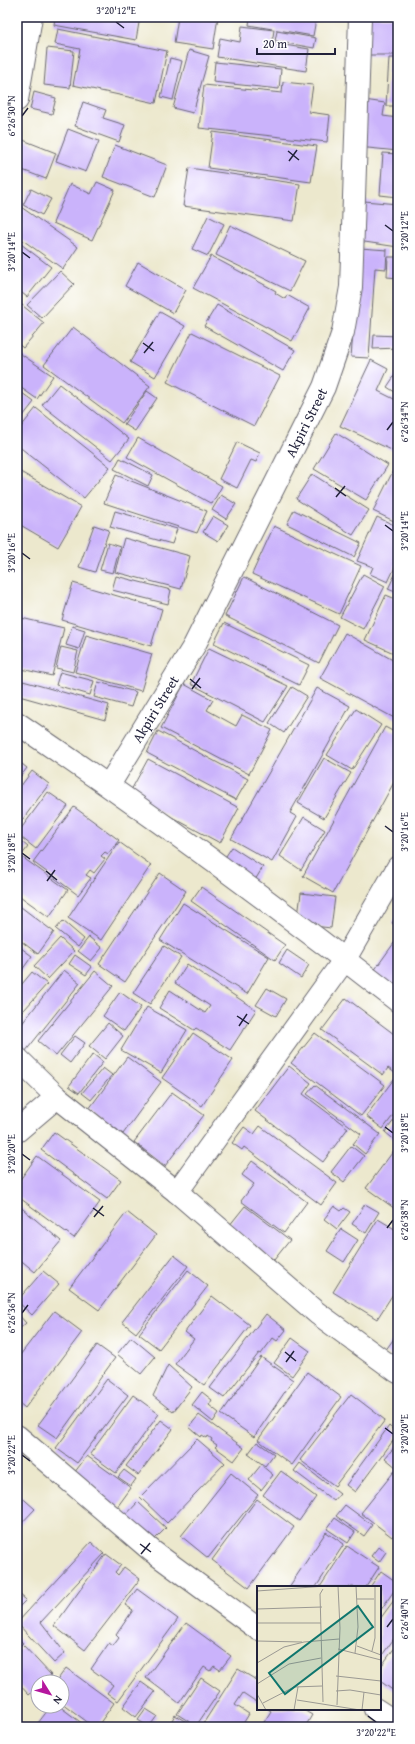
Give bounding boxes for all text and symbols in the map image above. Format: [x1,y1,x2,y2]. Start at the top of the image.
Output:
text: 3°20'12"E [96,3,136,18]
scale bar [257,30,335,56]
text: 20 m [263,35,287,52]
text: 6°26'30"N [4,95,19,137]
text: 3°20'12"E [397,211,412,251]
text: 3°20'14"E [4,232,19,272]
street label: Akpiri Street [280,384,332,461]
text: 6°26'34"N [397,401,412,443]
text: 3°20'14"E [397,511,412,551]
text: 3°20'16"E [4,533,19,573]
street label: Akpiri Street [127,672,184,746]
text: 3°20'16"E [397,812,412,852]
text: 3°20'18"E [4,833,19,873]
text: 3°20'18"E [397,1113,412,1153]
text: 3°20'20"E [4,1134,19,1174]
text: 6°26'38"N [397,1199,412,1241]
text: 6°26'36"N [4,1292,19,1334]
text: 3°20'20"E [397,1414,412,1454]
text: 3°20'22"E [4,1435,19,1475]
inset map [257,1586,381,1710]
text: 6°26'40"N [397,1598,412,1640]
north arrow [30,1674,70,1714]
text: N [49,1692,67,1708]
text: 3°20'22"E [356,1725,396,1740]

